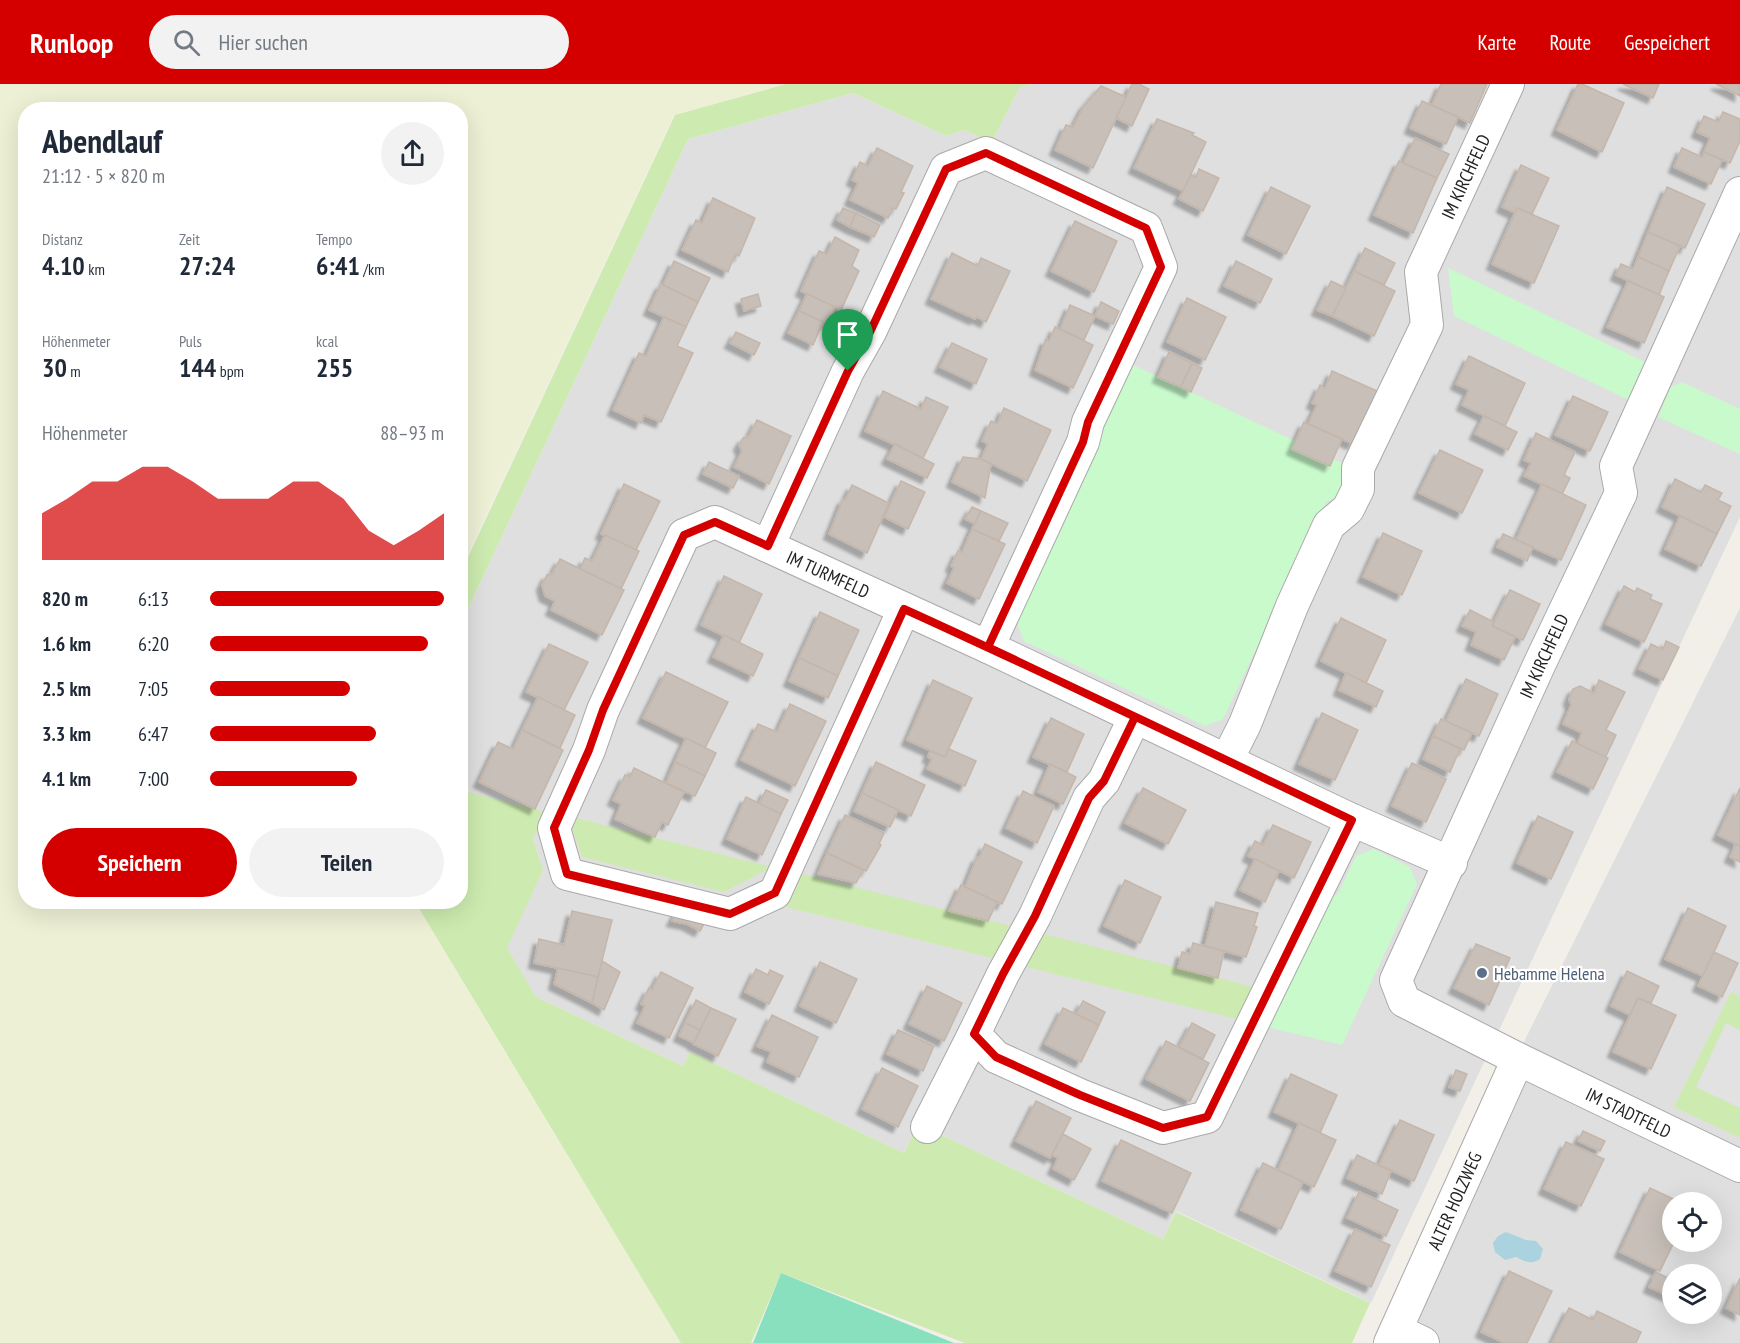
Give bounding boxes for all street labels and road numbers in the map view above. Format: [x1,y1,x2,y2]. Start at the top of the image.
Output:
street label: IM KIRCHFELD [1436,130,1495,222]
street label: IM TURMFELD [783,545,873,603]
street label: IM KIRCHFELD [1514,610,1574,702]
street label: IM STADTFELD [1582,1082,1675,1143]
street label: ALTER HOLZWEG [1422,1148,1486,1253]

